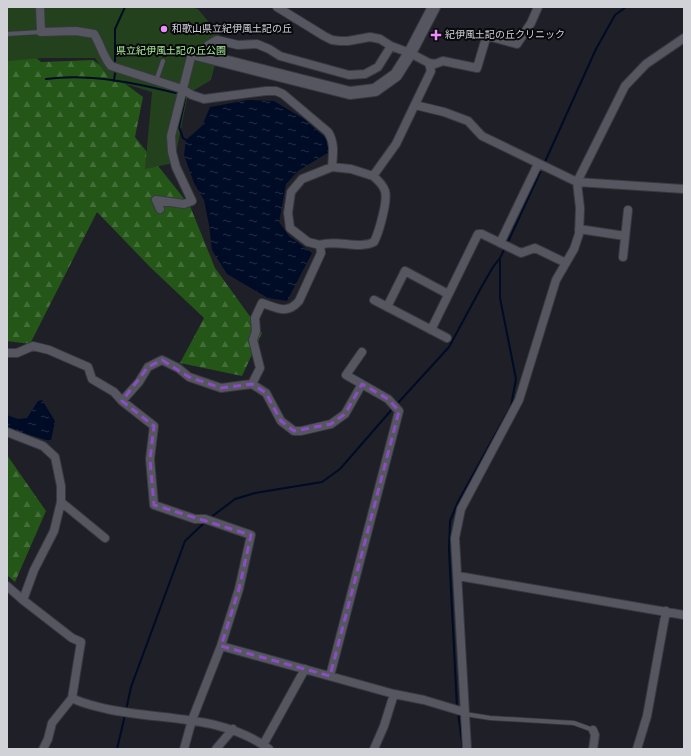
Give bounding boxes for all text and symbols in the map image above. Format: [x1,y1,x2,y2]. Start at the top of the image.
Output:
place label: 和歌山県立紀伊風土記の丘 [172,23,292,35]
marker: 和歌山県立紀伊風土記の丘 [159,24,169,34]
marker: 紀伊風土記の丘クリニック [430,29,442,41]
place label: 紀伊風土記の丘クリニック [445,29,565,41]
park label: 県立紀伊風土記の丘公園 [116,45,226,57]

